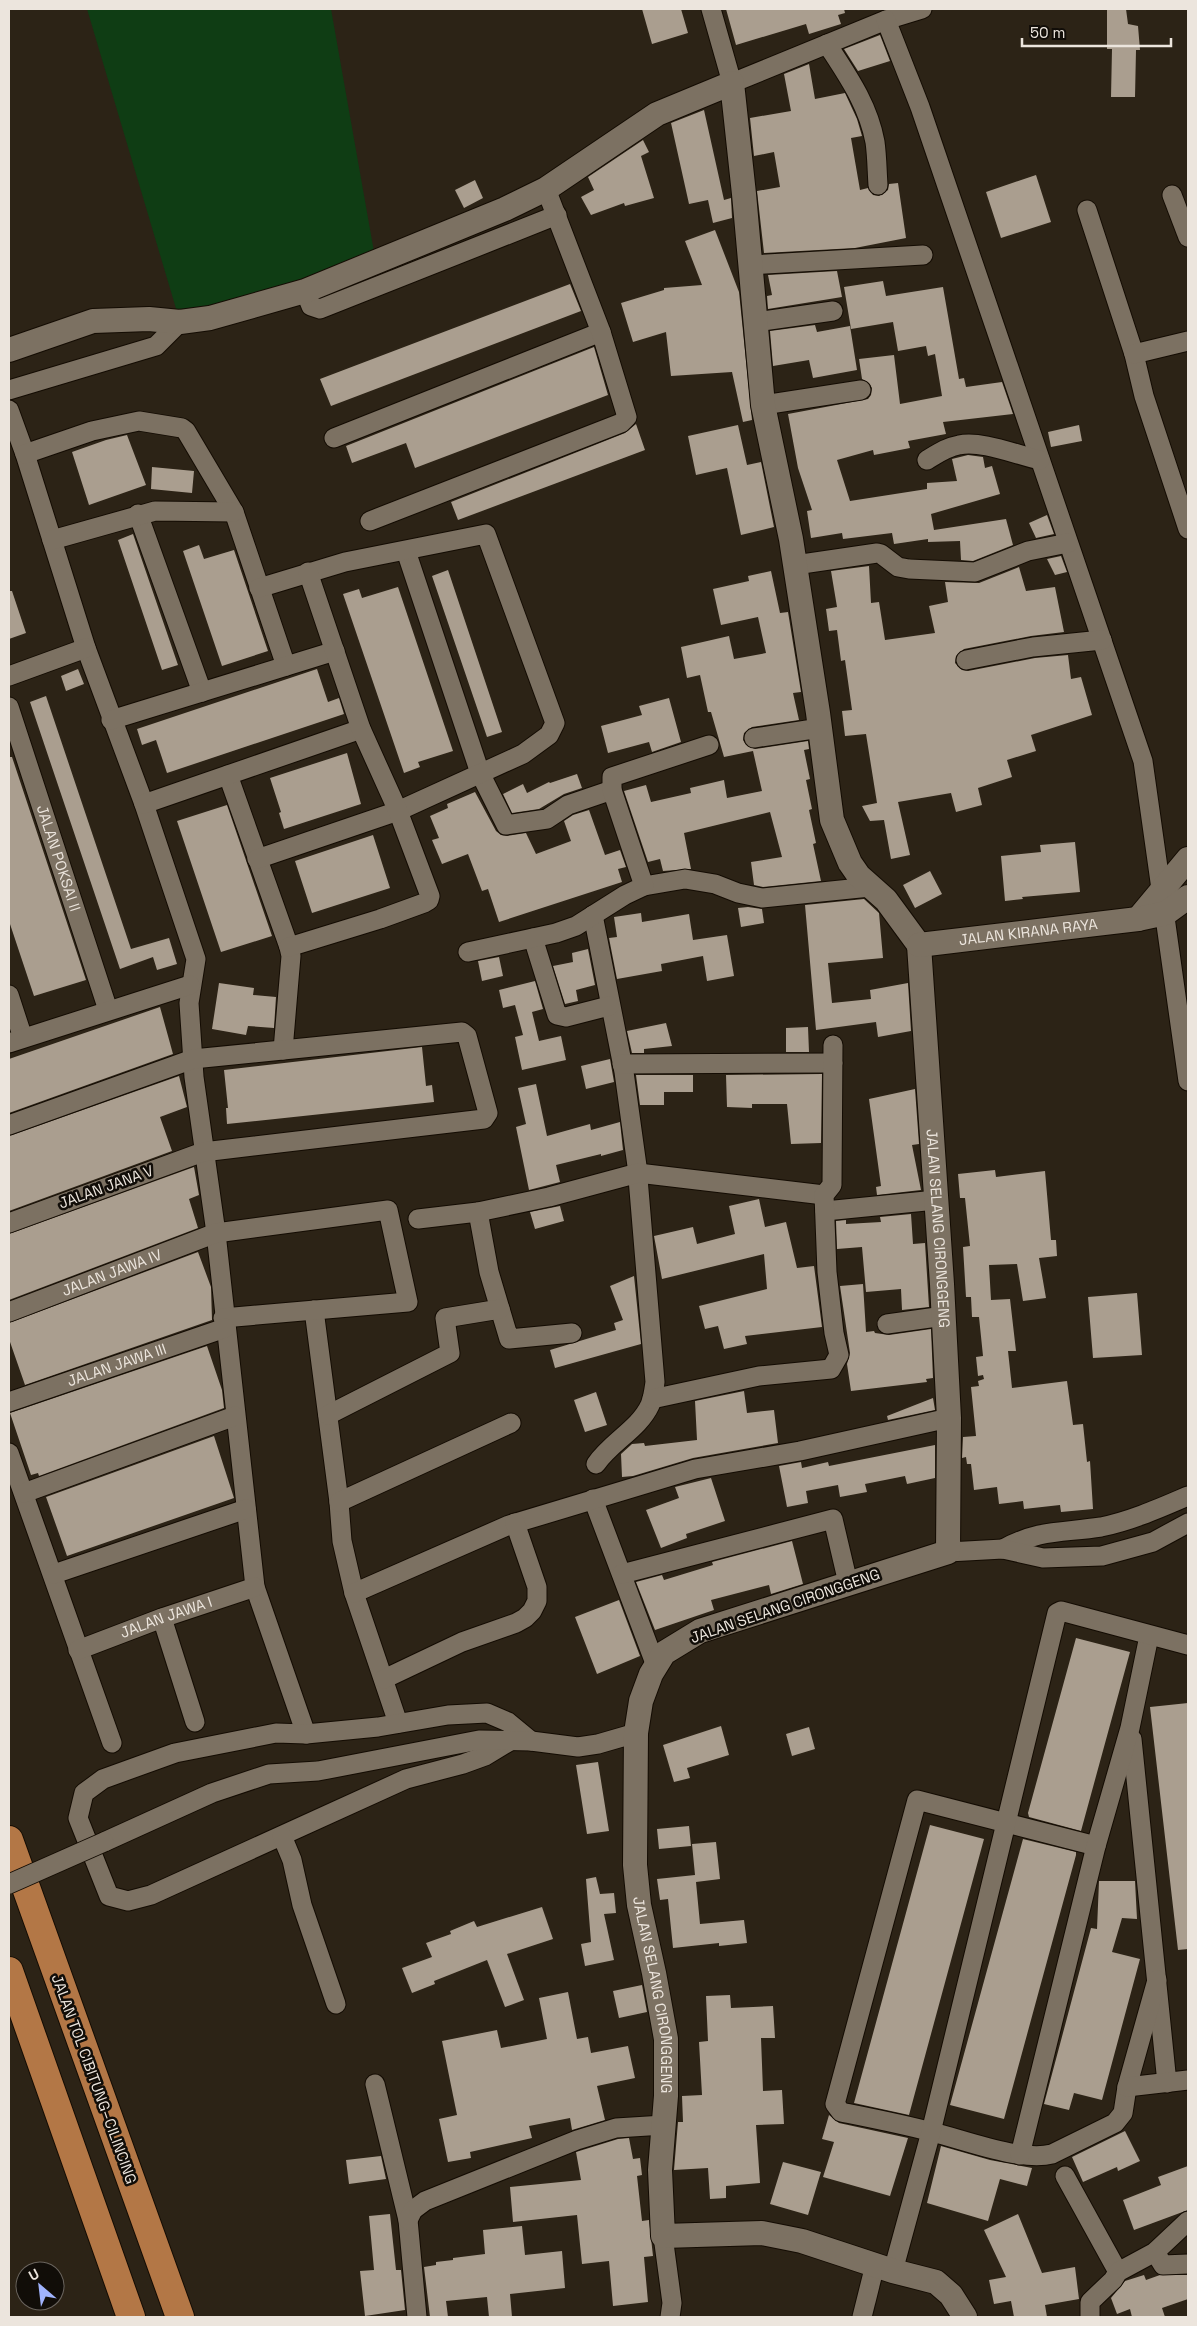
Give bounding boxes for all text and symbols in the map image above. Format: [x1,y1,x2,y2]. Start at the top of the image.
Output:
scale bar [1022,15,1171,47]
text: 50 m [1030,23,1065,42]
street label: JALAN POKSAI II [33,802,85,914]
street label: JALAN KIRANA RAYA [958,914,1099,949]
street label: JALAN SELANG CIRONGGENG [922,1128,954,1328]
street label: JALAN JANA V [56,1161,156,1212]
street label: JALAN JAWA IV [59,1245,164,1300]
street label: JALAN JAWA III [65,1339,169,1390]
street label: JALAN SELANG CIRONGGENG [688,1564,882,1647]
street label: JALAN JAWA I [117,1592,214,1642]
street label: JALAN SELANG CIRONGGENG [629,1896,676,2093]
street label: JALAN TOL CIBITUNG–CILINCING [48,1971,141,2186]
north arrow [15,2261,65,2311]
text: U [26,2264,42,2285]

